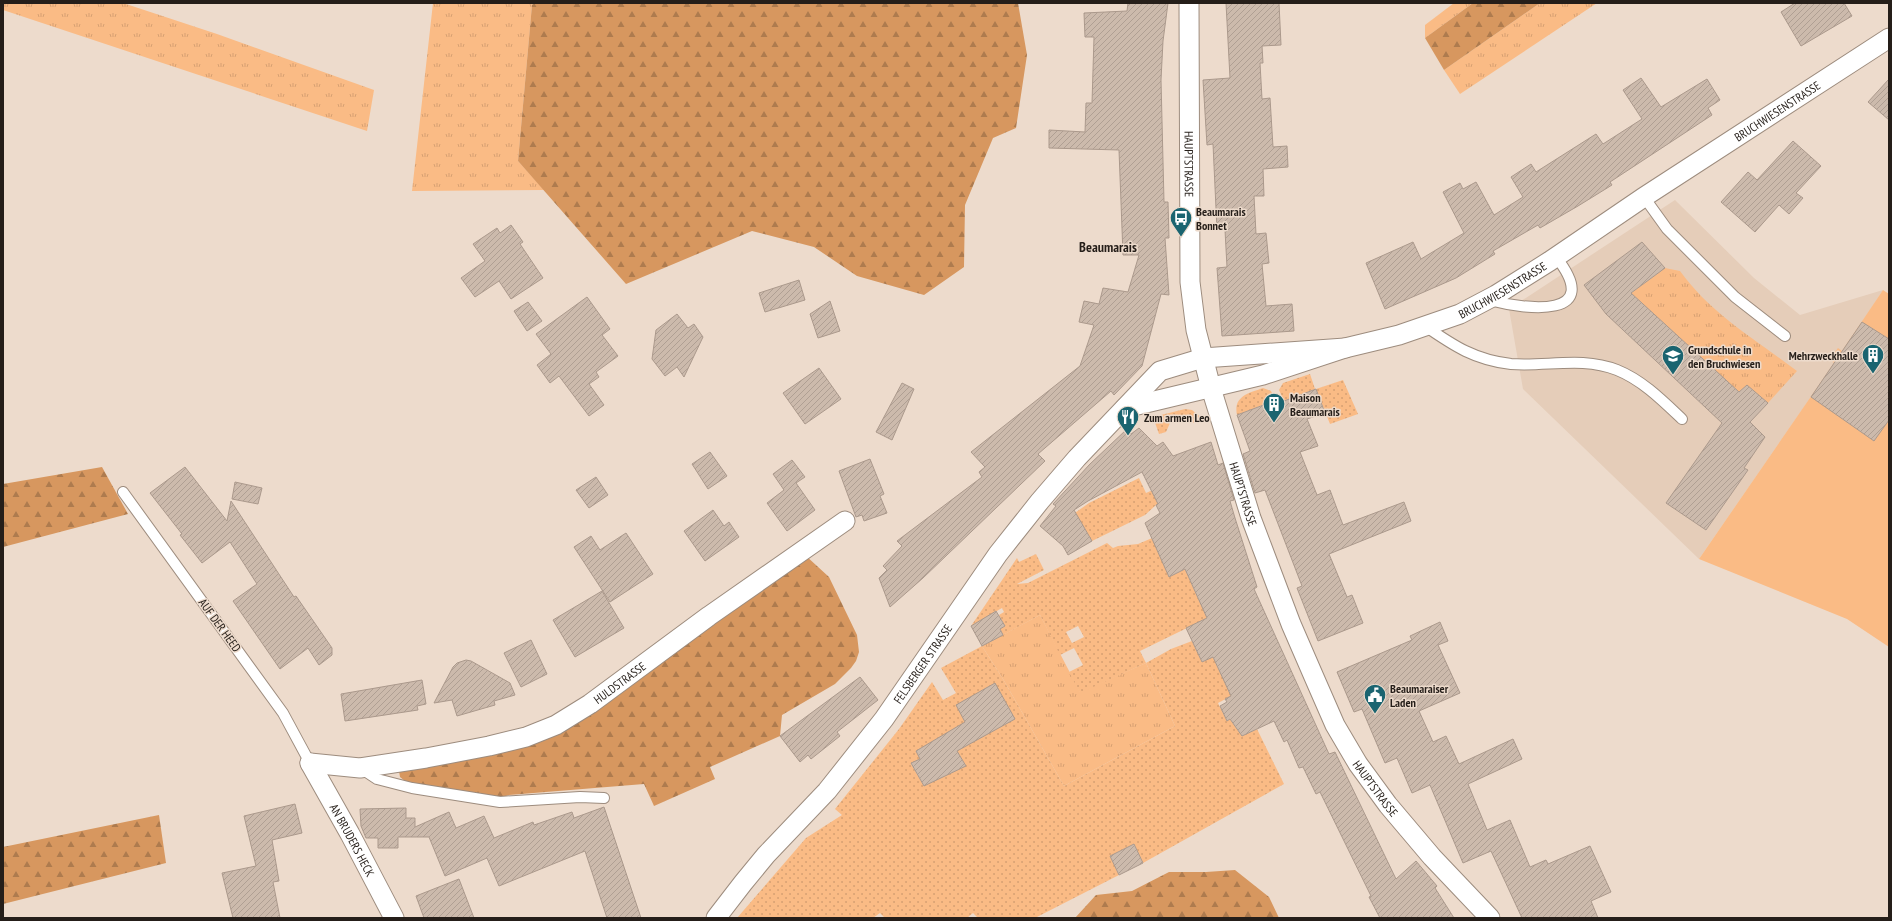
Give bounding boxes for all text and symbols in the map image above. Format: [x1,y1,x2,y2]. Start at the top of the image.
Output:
street label: BRUCHWIESENSTRASSE [1731,77,1823,144]
street label: HAUPTSTRASSE [1182,131,1197,197]
place label: Beaumarais Bonnet [1196,204,1246,233]
bus stop icon: Beaumarais Bonnet [1168,205,1194,238]
district label: Beaumarais [1079,238,1137,256]
street label: BRUCHWIESENSTRASSE [1456,258,1549,321]
place label: Grundschule in den Bruchwiesen [1688,342,1760,371]
building icon: Mehrzweckhalle [1860,342,1886,375]
school or university icon: Grundschule in den Bruchwiesen [1660,343,1686,376]
place label: Mehrzweckhalle [1789,348,1858,363]
place label: Maison Beaumarais [1290,390,1340,419]
building icon: Maison Beaumarais [1261,391,1287,424]
restaurant icon: Zum armen Leo [1115,404,1141,437]
place label: Zum armen Leo [1144,410,1210,425]
street label: HAUPTSTRASSE [1227,460,1261,528]
street label: AUF DER HEED [196,595,244,655]
street label: FELSBERGER STRASSE [890,621,955,706]
street label: HULDSTRASSE [590,658,648,706]
place label: Beaumaraiser Laden [1390,681,1449,710]
public building icon: Beaumaraiser Laden [1362,682,1388,715]
street label: HAUPTSTRASSE [1350,757,1402,819]
street label: AN BRUDERS HECK [327,801,378,879]

